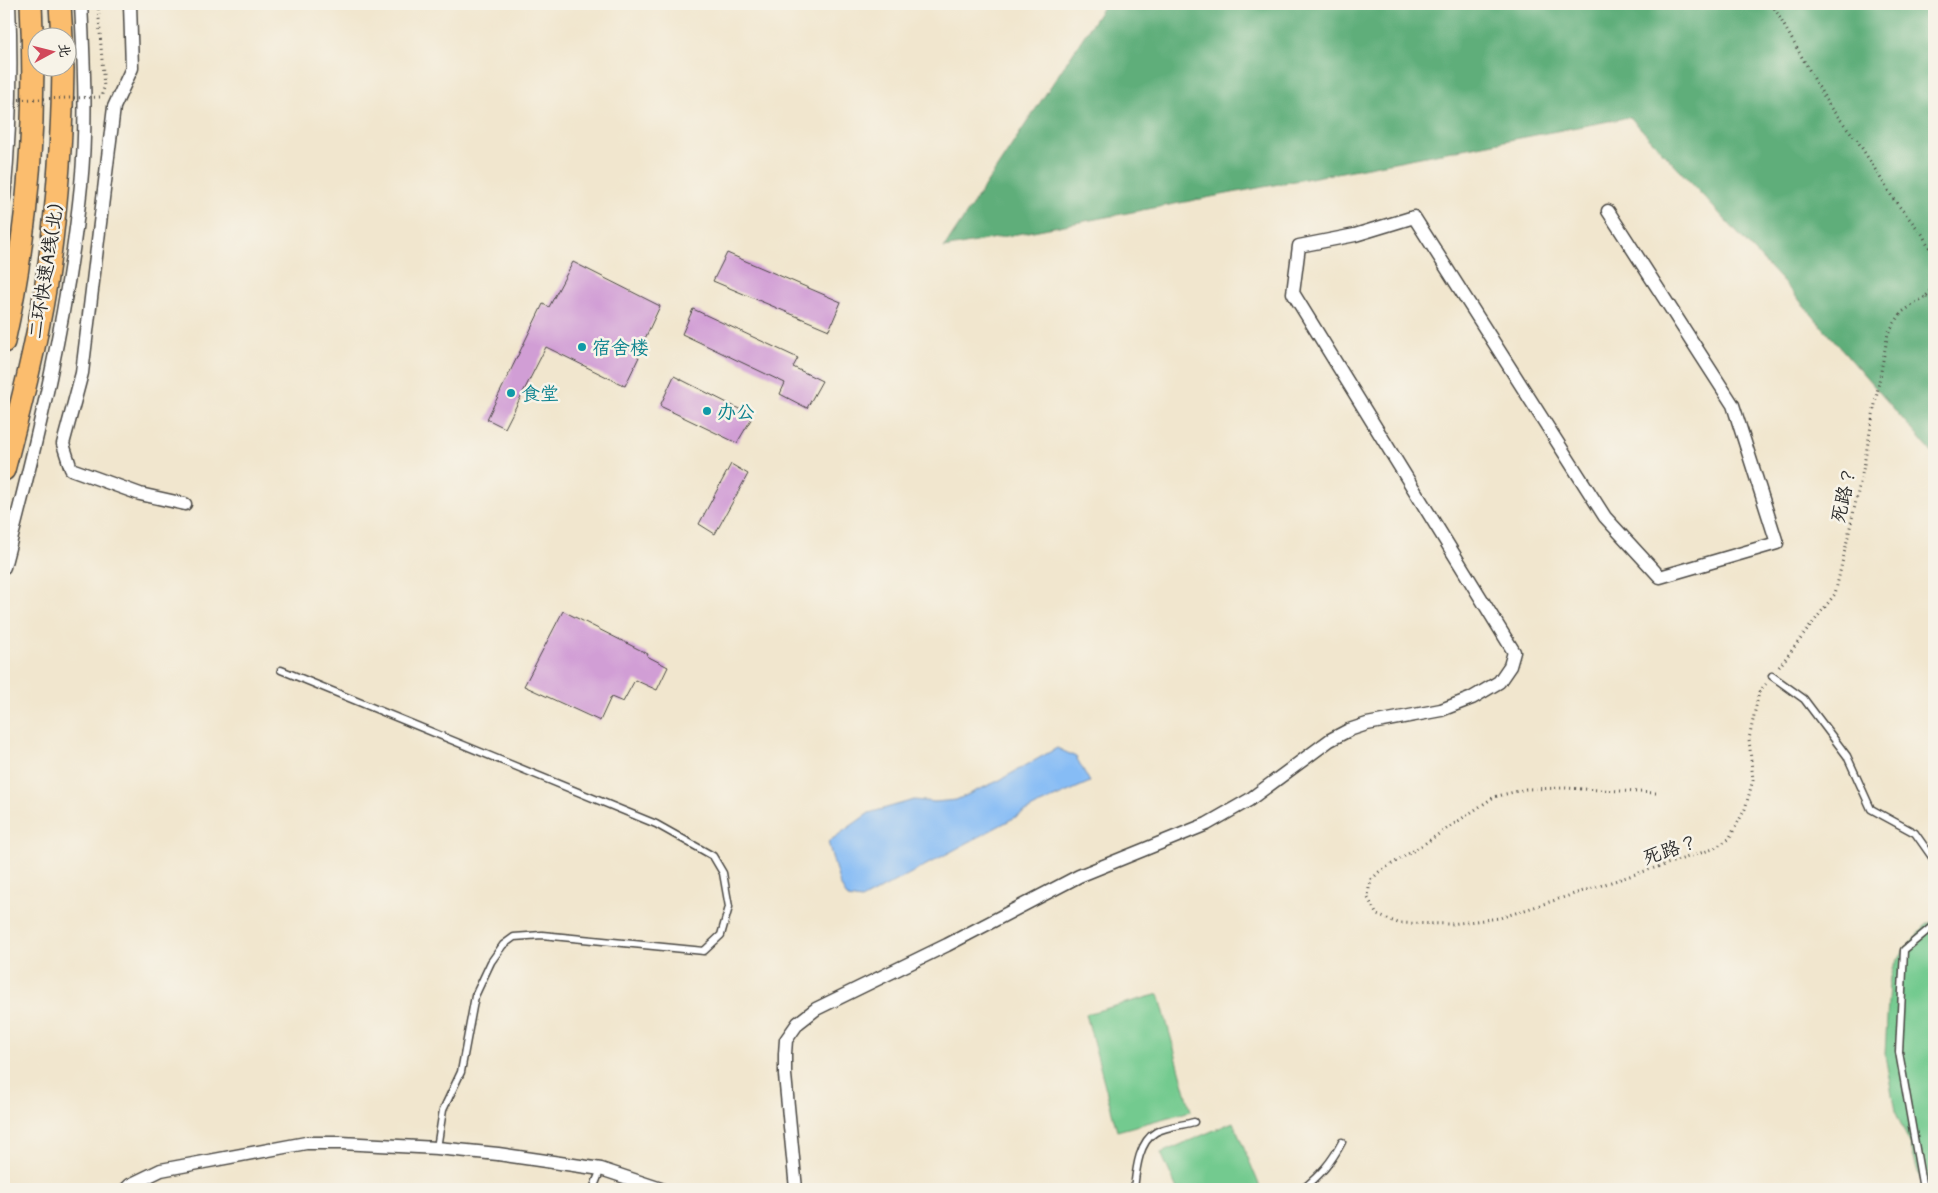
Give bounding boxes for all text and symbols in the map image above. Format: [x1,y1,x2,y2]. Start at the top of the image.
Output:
north arrow [28,28,78,78]
text: 北 [55,42,76,58]
street label: 二环快速A线(北) [21,202,69,340]
place label: 宿舍楼 [592,334,649,360]
marker: 宿舍楼 [576,341,588,353]
place label: 食堂 [521,380,559,406]
marker: 食堂 [505,387,517,399]
place label: 办公 [717,398,755,424]
marker: 办公 [701,405,713,417]
street label: 死路？ [1824,464,1862,526]
street label: 死路？ [1639,828,1701,870]

